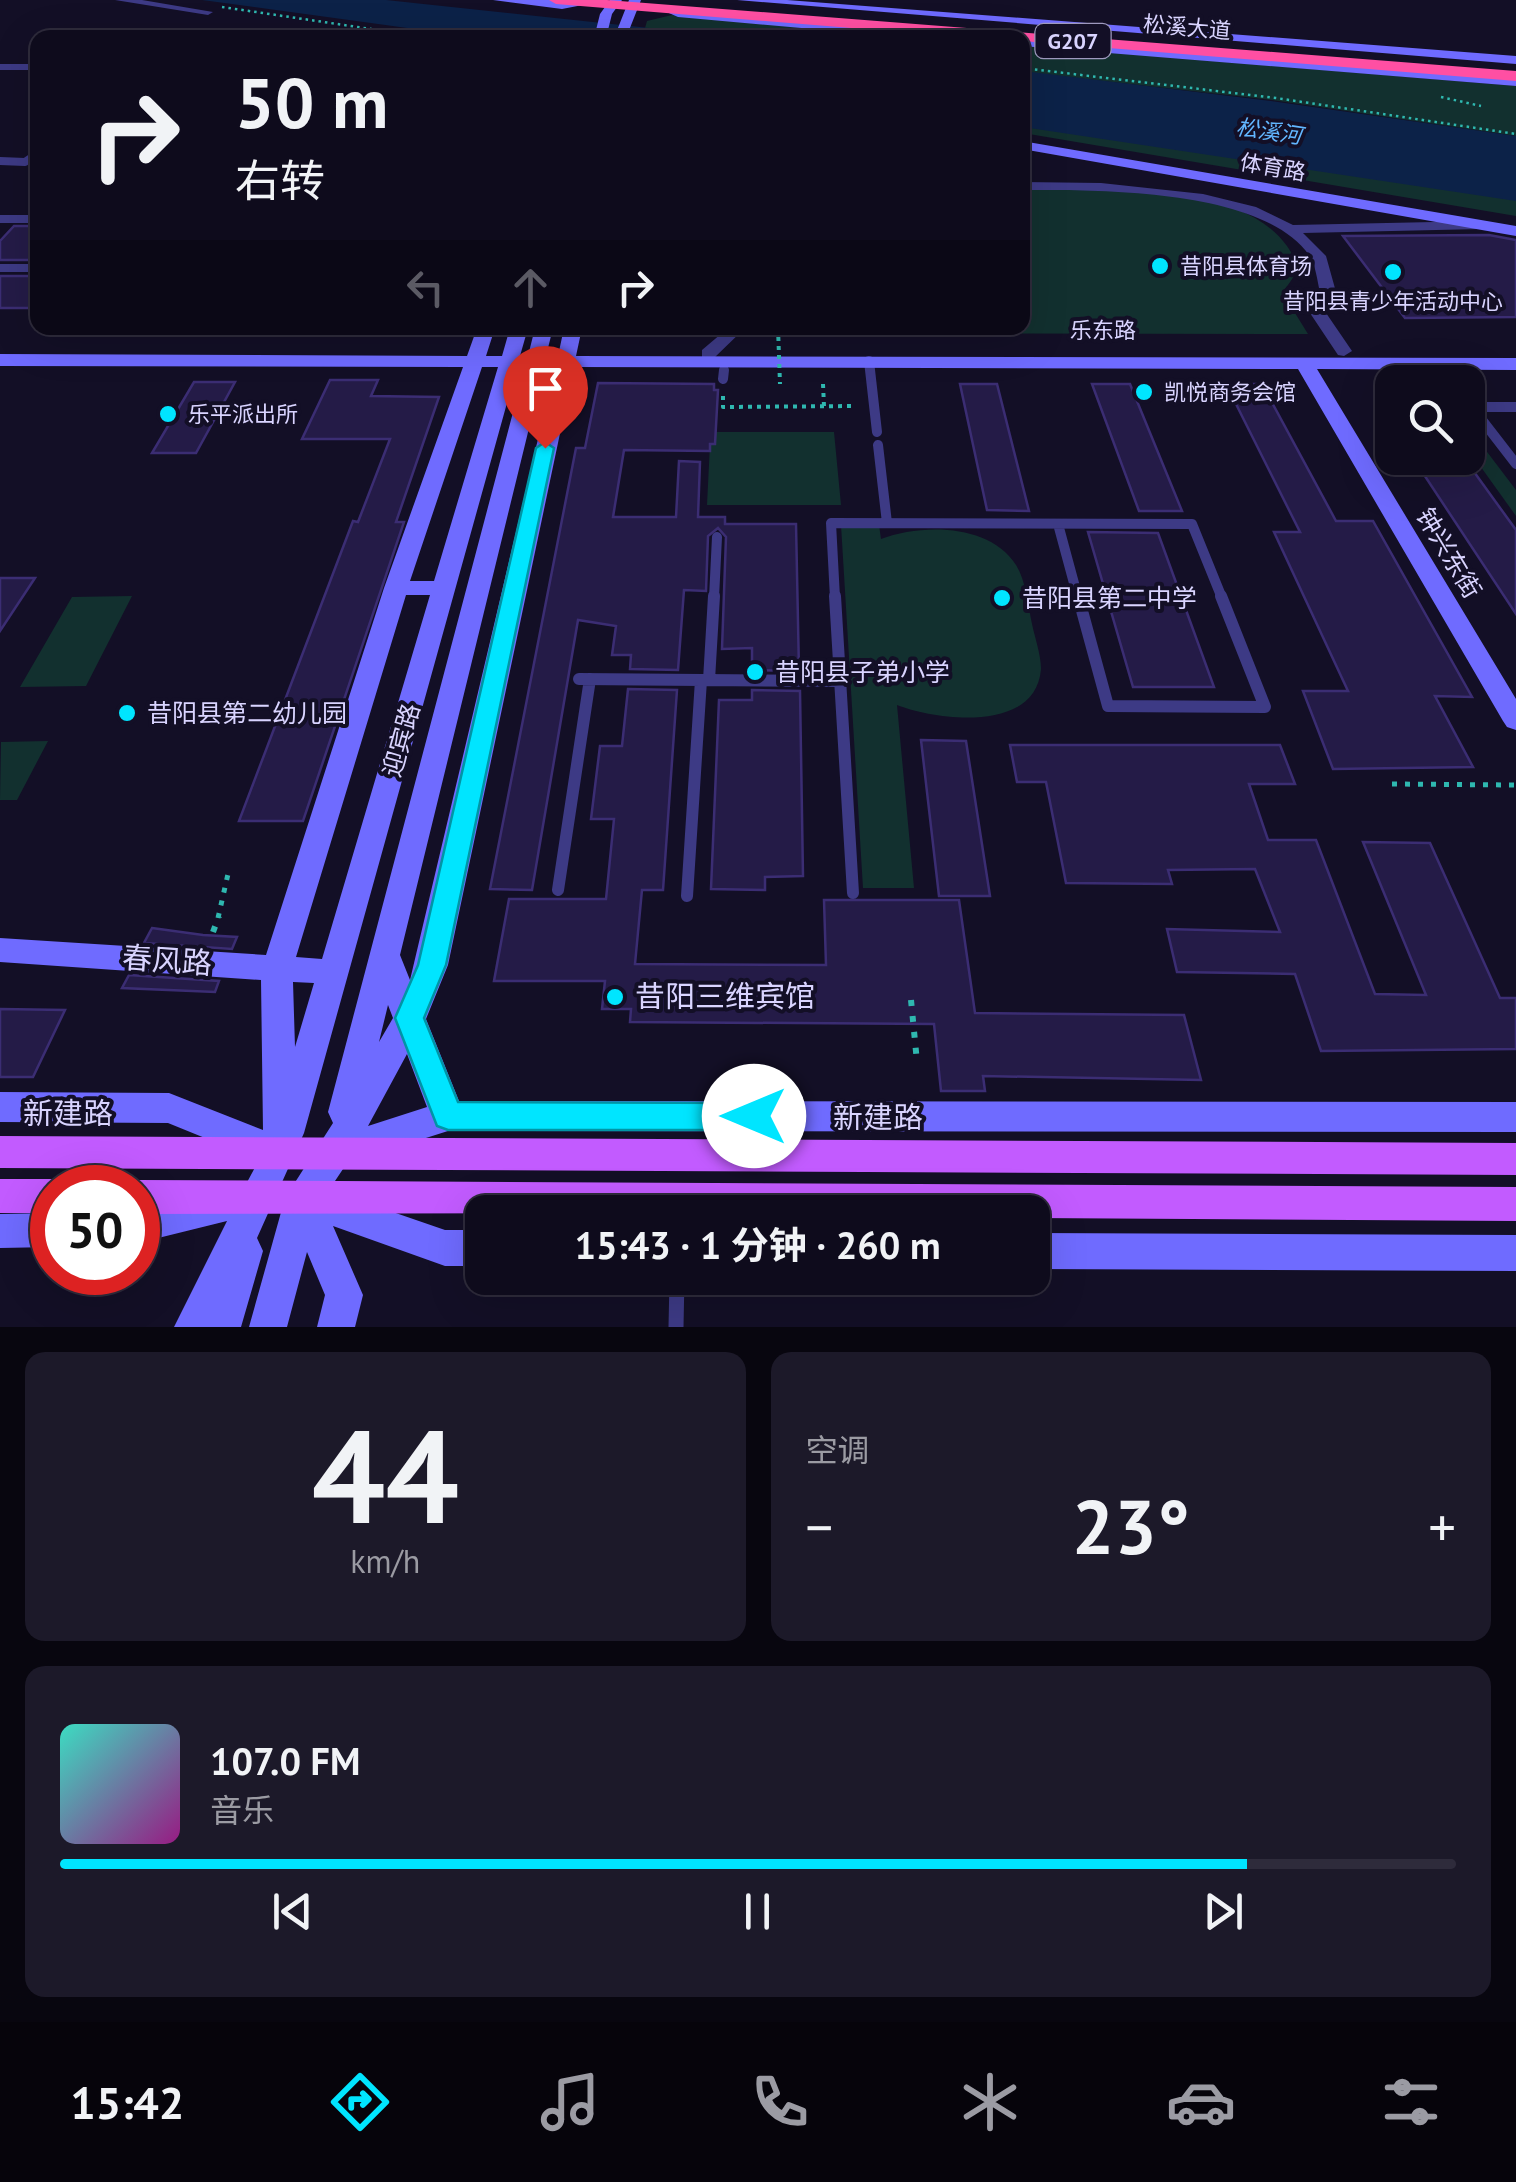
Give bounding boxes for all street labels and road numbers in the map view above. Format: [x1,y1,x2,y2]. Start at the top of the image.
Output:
street label: 松溪大道 [1142,9,1232,45]
road number: G207 [1036,24,1110,58]
street label: 体育路 [1238,147,1308,187]
street label: 乐东路 [1070,316,1136,344]
street label: 钟兴东街 [1410,502,1488,604]
street label: 迎宾路 [375,700,427,780]
street label: 春风路 [121,937,213,982]
street label: 新建路 [23,1093,113,1132]
street label: 新建路 [833,1097,923,1136]

